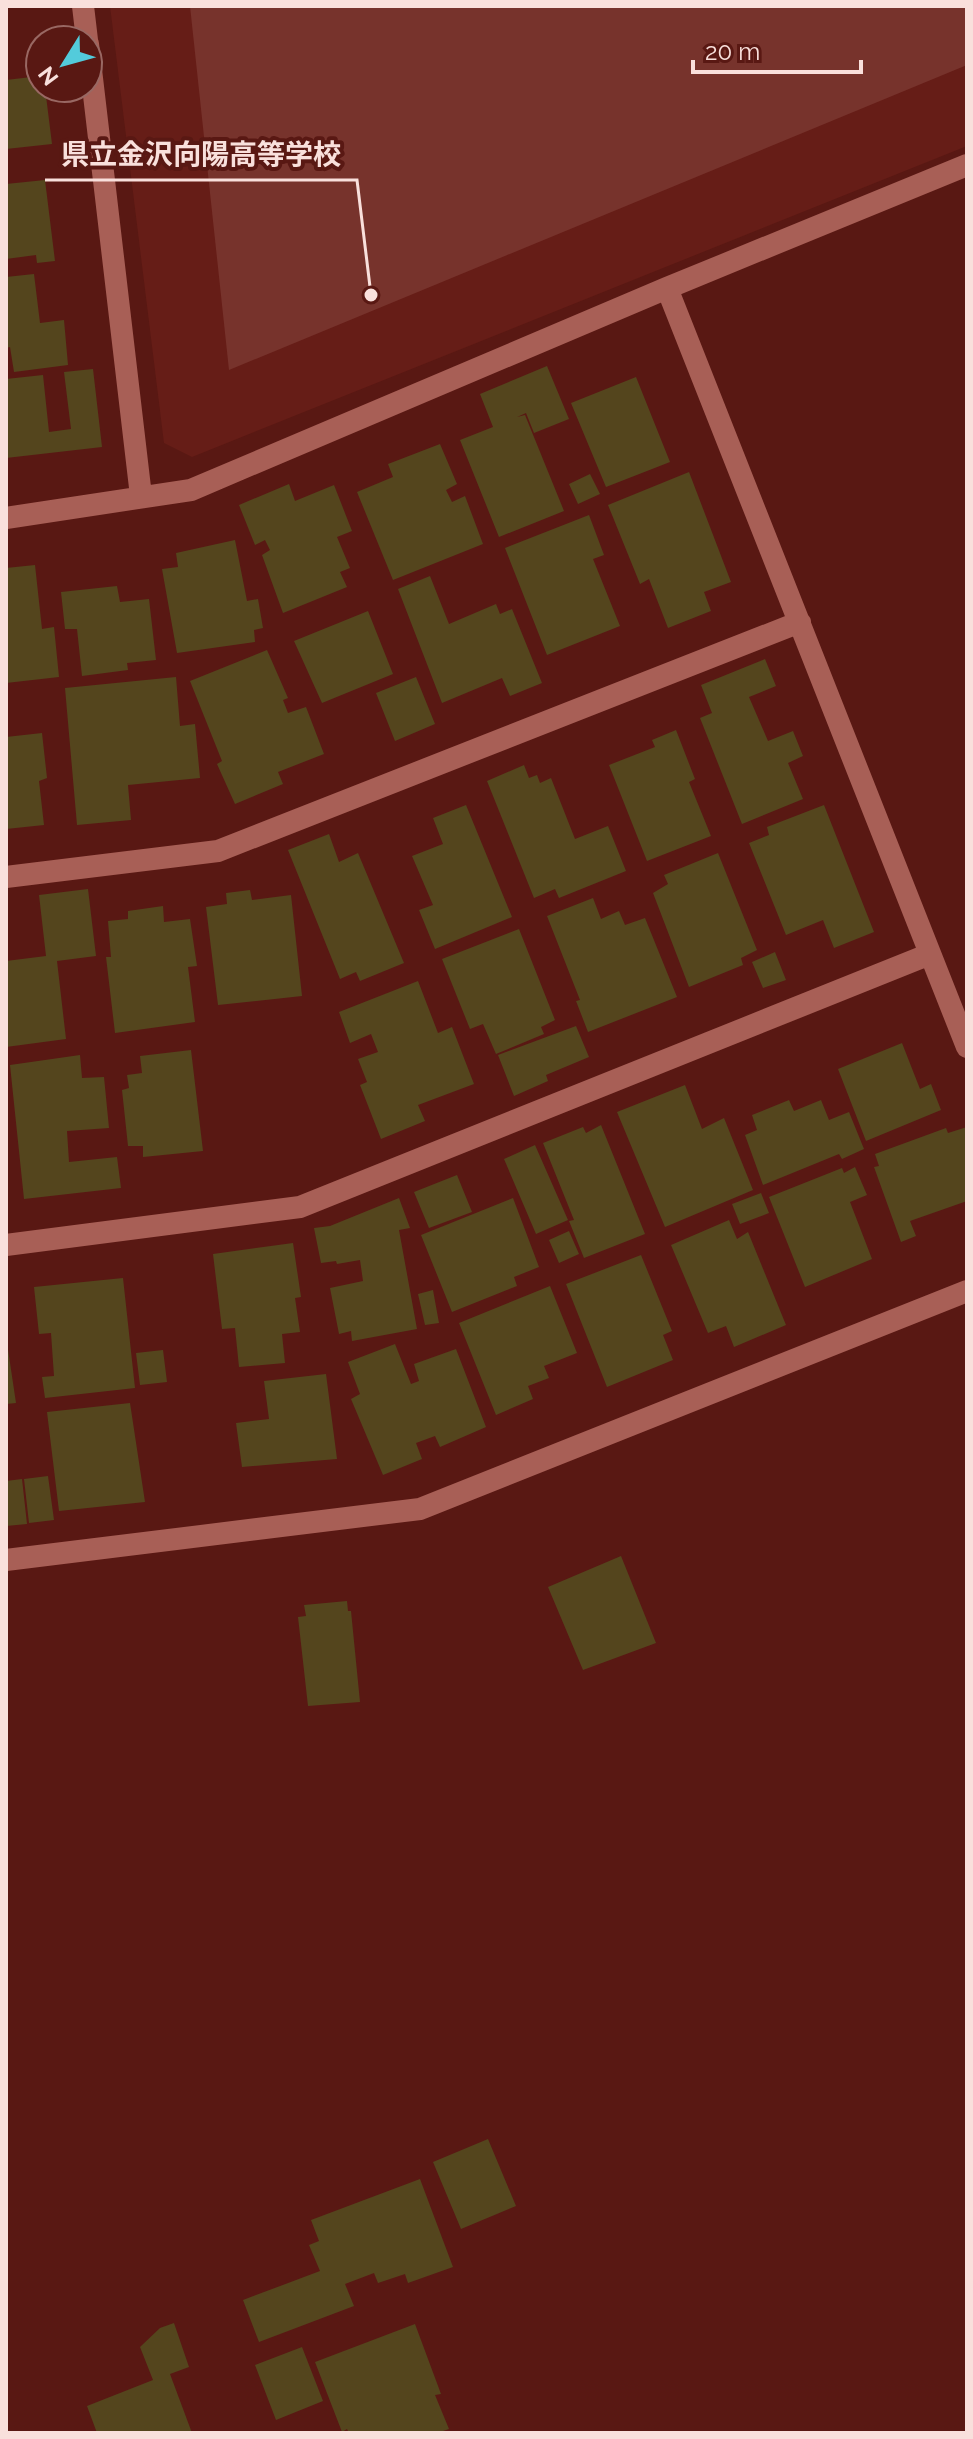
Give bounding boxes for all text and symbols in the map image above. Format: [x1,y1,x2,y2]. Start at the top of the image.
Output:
north arrow [24,24,104,104]
scale bar [693,24,861,74]
text: 20 m [705,37,760,66]
text: N [33,62,63,91]
callout: 県立金沢向陽高等学校 [45,128,357,180]
text: 県立金沢向陽高等学校 [61,138,341,171]

